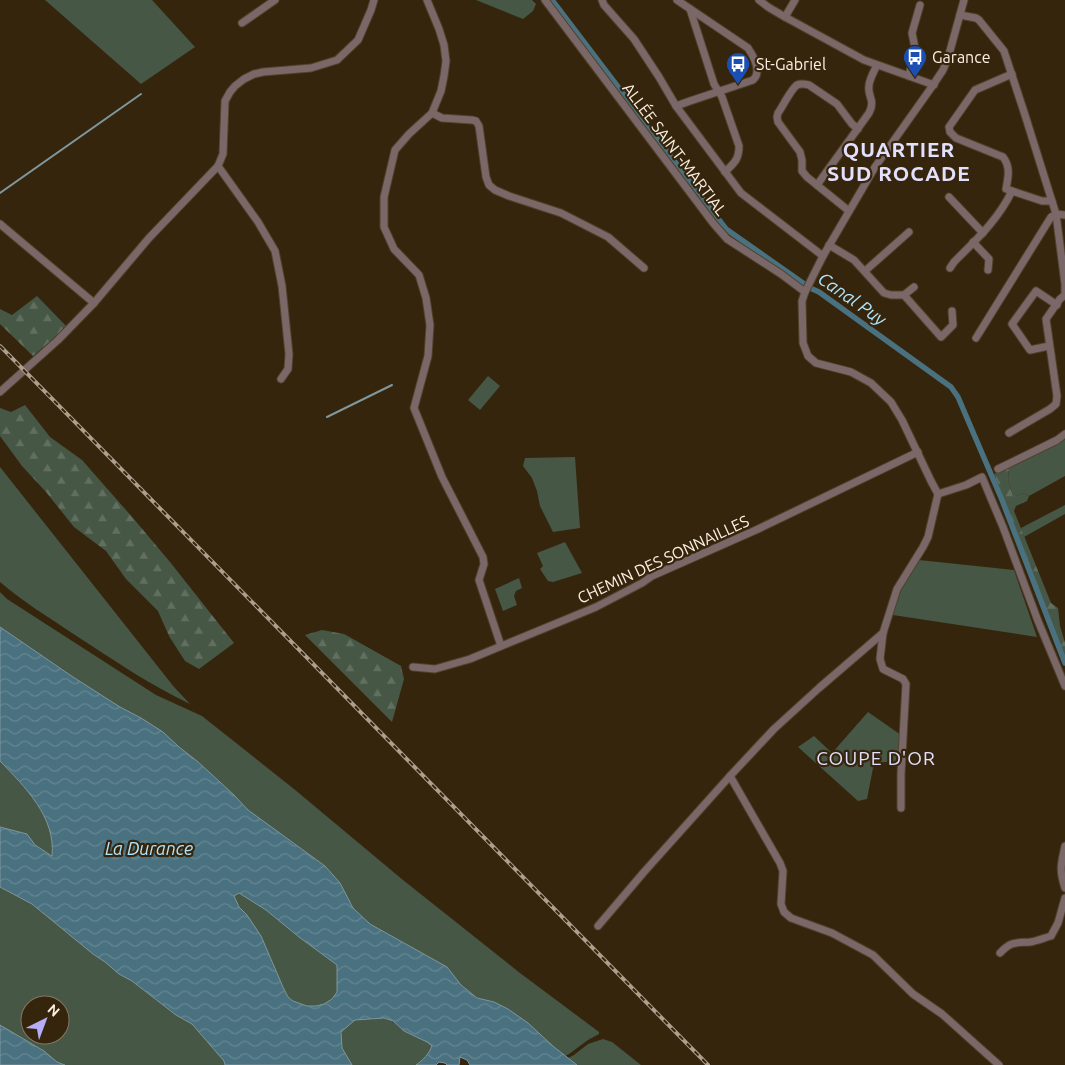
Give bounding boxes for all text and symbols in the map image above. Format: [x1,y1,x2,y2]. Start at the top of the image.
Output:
bus stop icon: Garance [902,44,928,78]
place label: Garance [932,48,990,66]
bus stop icon: St-Gabriel [725,51,751,85]
place label: St-Gabriel [756,55,826,73]
street label: ALLÉE SAINT-MARTIAL [619,78,732,219]
district label: QUARTIER SUD ROCADE [827,137,971,185]
water label: Canal Puy [815,268,891,329]
street label: CHEMIN DES SONNAILLES [574,511,752,607]
district label: COUPE D'OR [816,747,936,769]
water label: La Durance [105,838,193,858]
north arrow [20,995,70,1045]
text: N [44,1001,63,1020]

